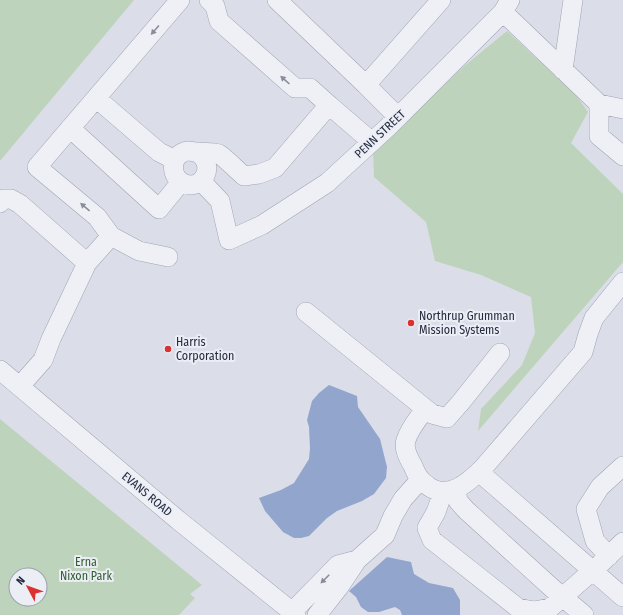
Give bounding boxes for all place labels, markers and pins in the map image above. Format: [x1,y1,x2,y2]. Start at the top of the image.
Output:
place label: Northrup Grumman Mission Systems [419,309,515,337]
marker: Northrup Grumman Mission Systems [406,318,416,328]
place label: Harris Corporation [176,335,234,363]
marker: Harris Corporation [163,344,173,354]

